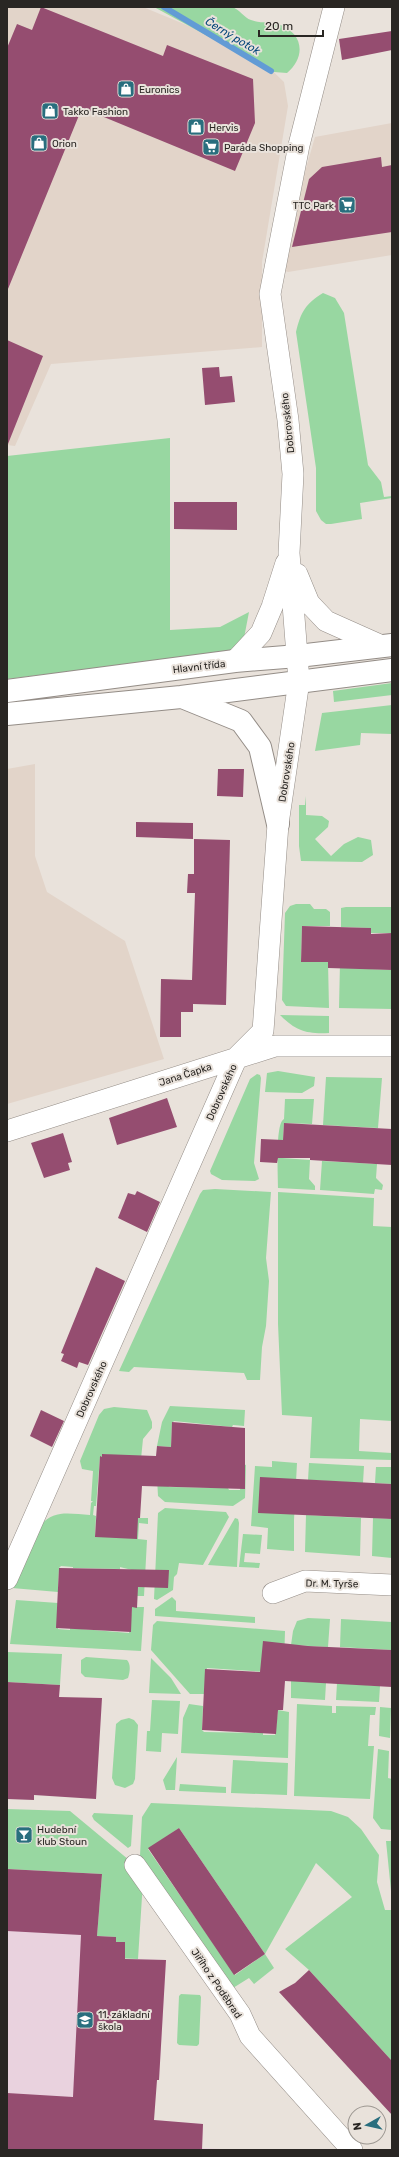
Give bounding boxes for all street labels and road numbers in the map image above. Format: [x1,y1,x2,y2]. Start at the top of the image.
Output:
street label: Dobrovského [279,392,297,454]
street label: Hlavní třída [172,658,226,676]
street label: Dobrovského [276,741,298,803]
street label: Jana Čapka [158,1061,213,1089]
street label: Dobrovského [204,1062,240,1123]
street label: Dobrovského [74,1359,110,1420]
street label: Dr. M. Tyrše [306,1578,359,1590]
street label: Jiřího z Poděbrad [188,1946,244,2021]

